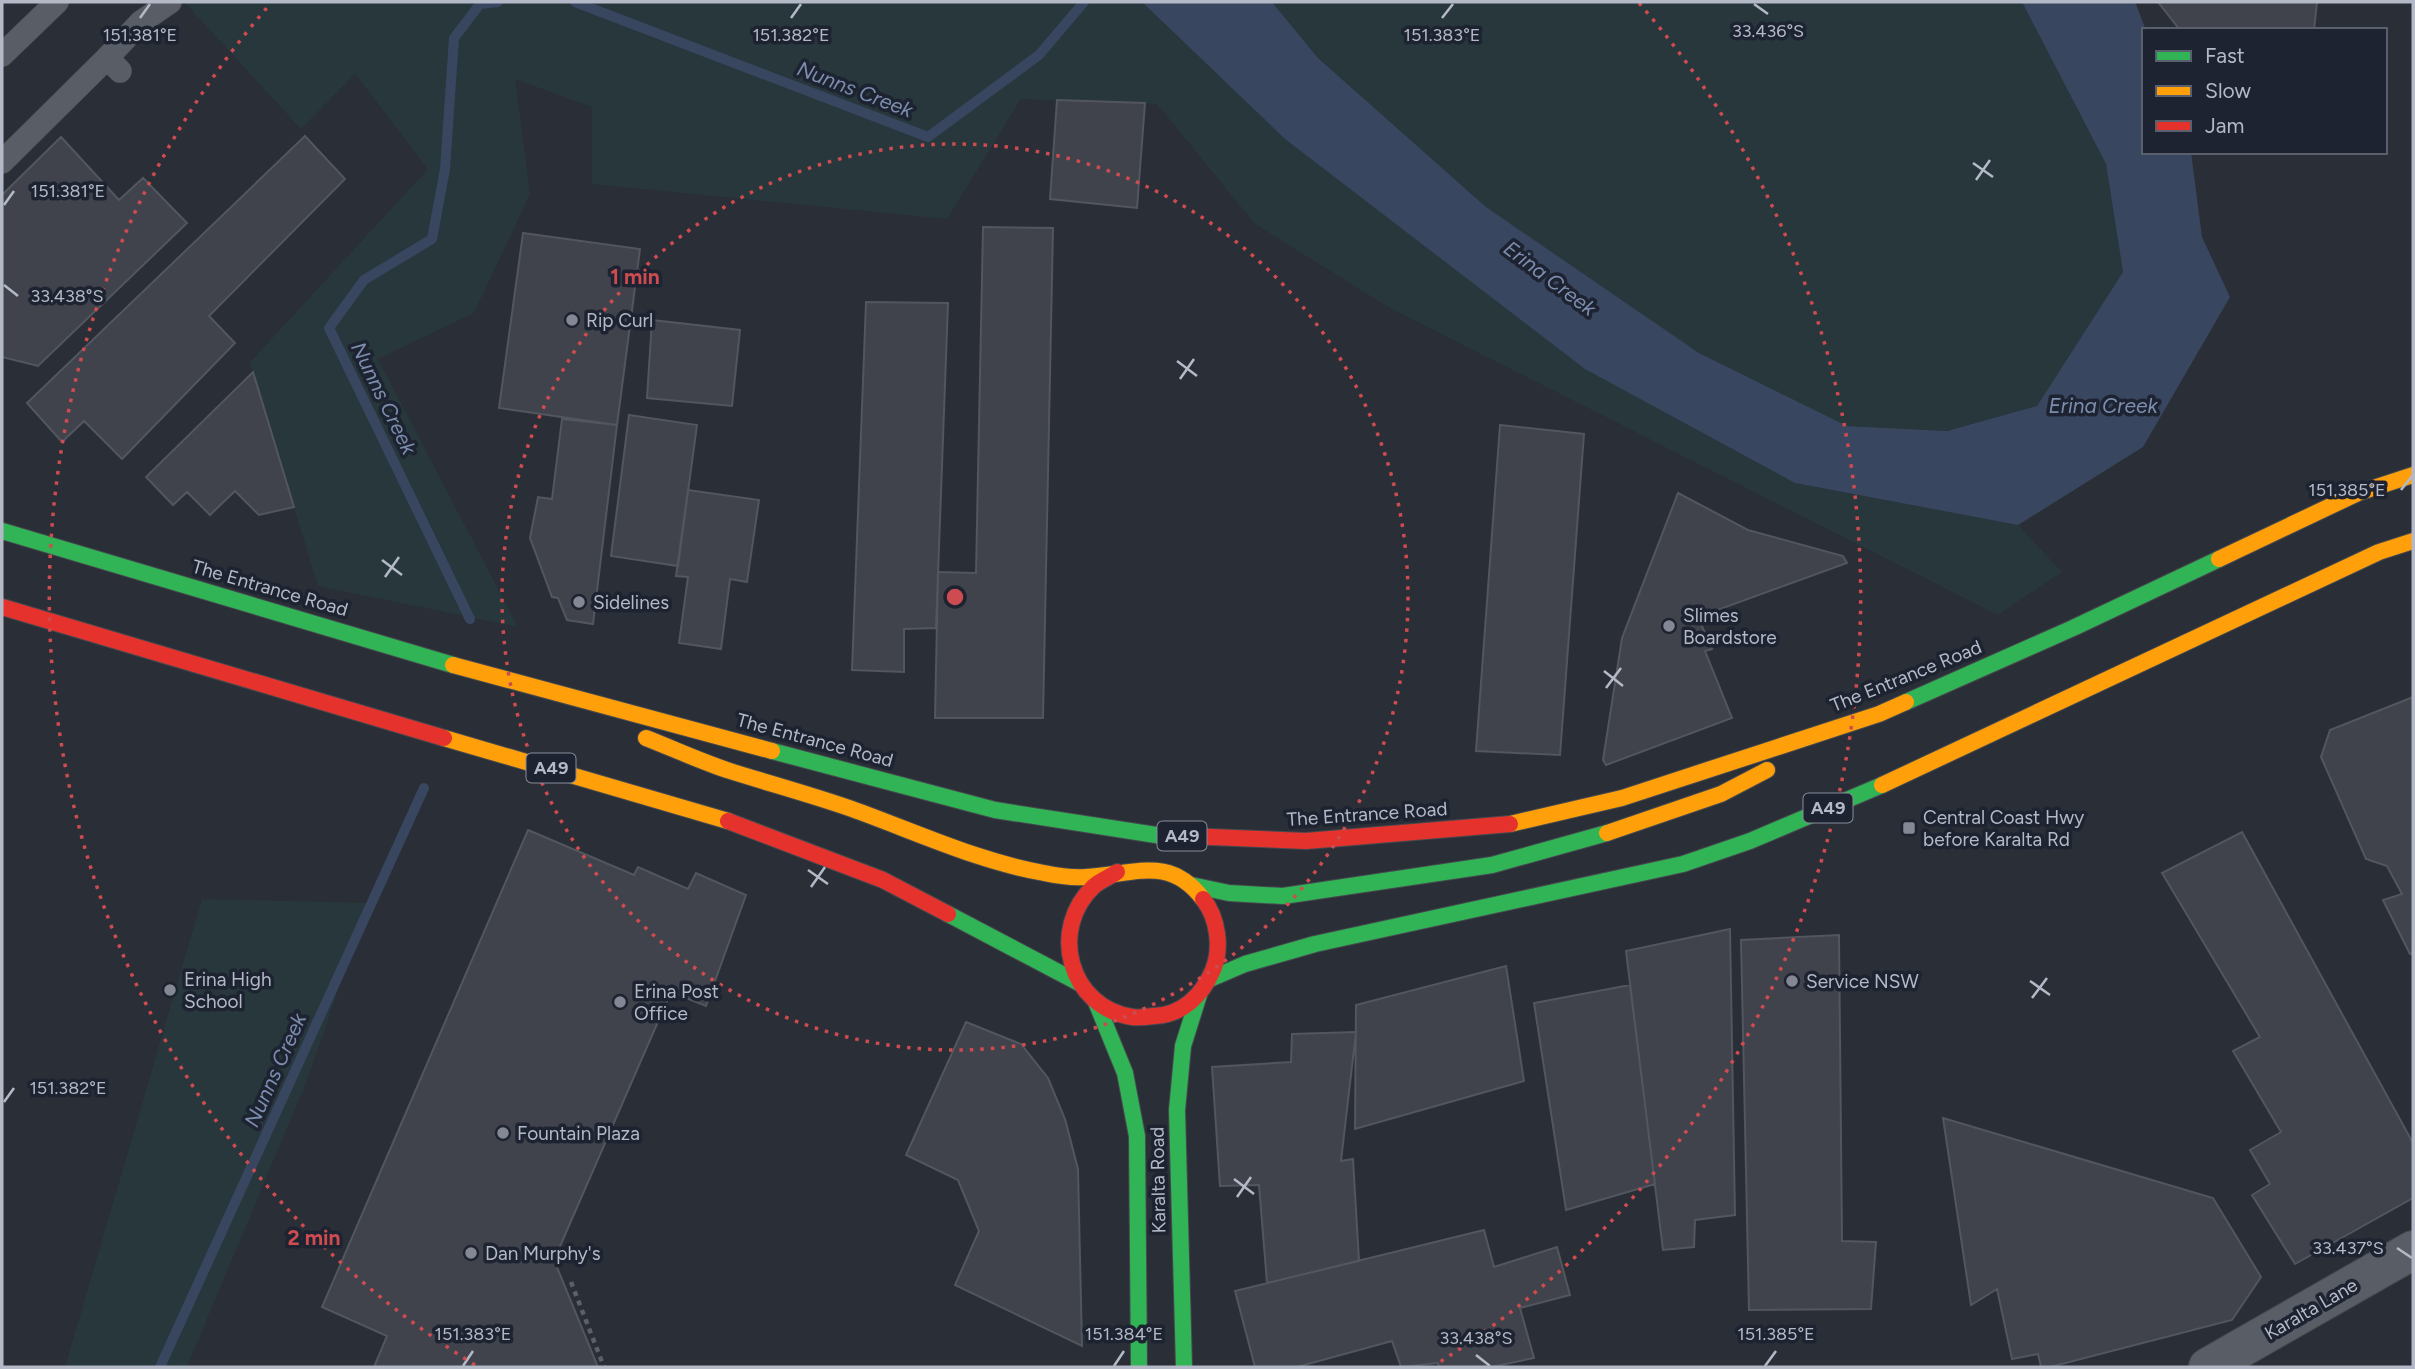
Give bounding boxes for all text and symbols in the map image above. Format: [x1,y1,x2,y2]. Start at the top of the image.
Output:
text: 33.436°S [1732,20,1804,42]
text: 151.381°E [103,24,177,46]
text: 151.382°E [752,24,830,46]
text: 151.383°E [1404,24,1480,46]
legend [2142,28,2387,154]
text: Fast [2205,43,2245,68]
water label: Nunns Creek [794,55,917,123]
text: Slow [2205,78,2251,103]
text: Jam [2205,113,2244,138]
text: 151.381°E [31,180,105,202]
water label: Erina Creek [1499,235,1602,321]
text: 1 min [610,264,660,289]
text: 33.438°S [30,285,104,307]
place label: Rip Curl [586,309,653,332]
marker: Rip Curl [564,312,580,328]
water label: Nunns Creek [346,338,422,459]
water label: Erina Creek [2048,393,2158,418]
text: 151.385°E [2308,479,2386,501]
street label: The Entrance Road [189,555,351,621]
centre of rings [943,585,967,609]
place label: Sidelines [593,591,669,614]
marker: Sidelines [571,594,587,610]
place label: Slimes Boardstore [1683,604,1777,649]
marker: Slimes Boardstore [1661,618,1677,634]
street label: The Entrance Road [1827,635,1985,717]
street label: The Entrance Road [734,708,896,772]
road number: A49 [526,754,576,782]
road number: A49 [1804,794,1853,822]
street label: The Entrance Road [1286,797,1448,831]
place label: Central Coast Hwy before Karalta Rd [1923,806,2084,851]
marker: Central Coast Hwy before Karalta Rd [1901,820,1917,836]
road number: A49 [1158,822,1206,850]
place label: Erina High School [184,968,272,1013]
place label: Service NSW [1806,970,1919,993]
marker: Service NSW [1784,973,1800,989]
place label: Erina Post Office [634,980,719,1025]
marker: Erina High School [162,982,178,998]
marker: Erina Post Office [612,994,628,1010]
water label: Nunns Creek [239,1008,312,1131]
text: 151.382°E [29,1077,107,1099]
place label: Fountain Plaza [517,1122,640,1145]
marker: Fountain Plaza [495,1125,511,1141]
street label: Karalta Road [1146,1126,1170,1234]
text: 2 min [288,1225,340,1250]
text: 33.437°S [2312,1237,2384,1259]
place label: Dan Murphy's [485,1242,601,1265]
marker: Dan Murphy's [463,1245,479,1261]
street label: Karalta Lane [2260,1273,2362,1345]
text: 151.383°E [435,1323,511,1345]
text: 151.384°E [1085,1323,1163,1345]
text: 151.385°E [1737,1323,1815,1345]
text: 33.438°S [1439,1327,1513,1349]

